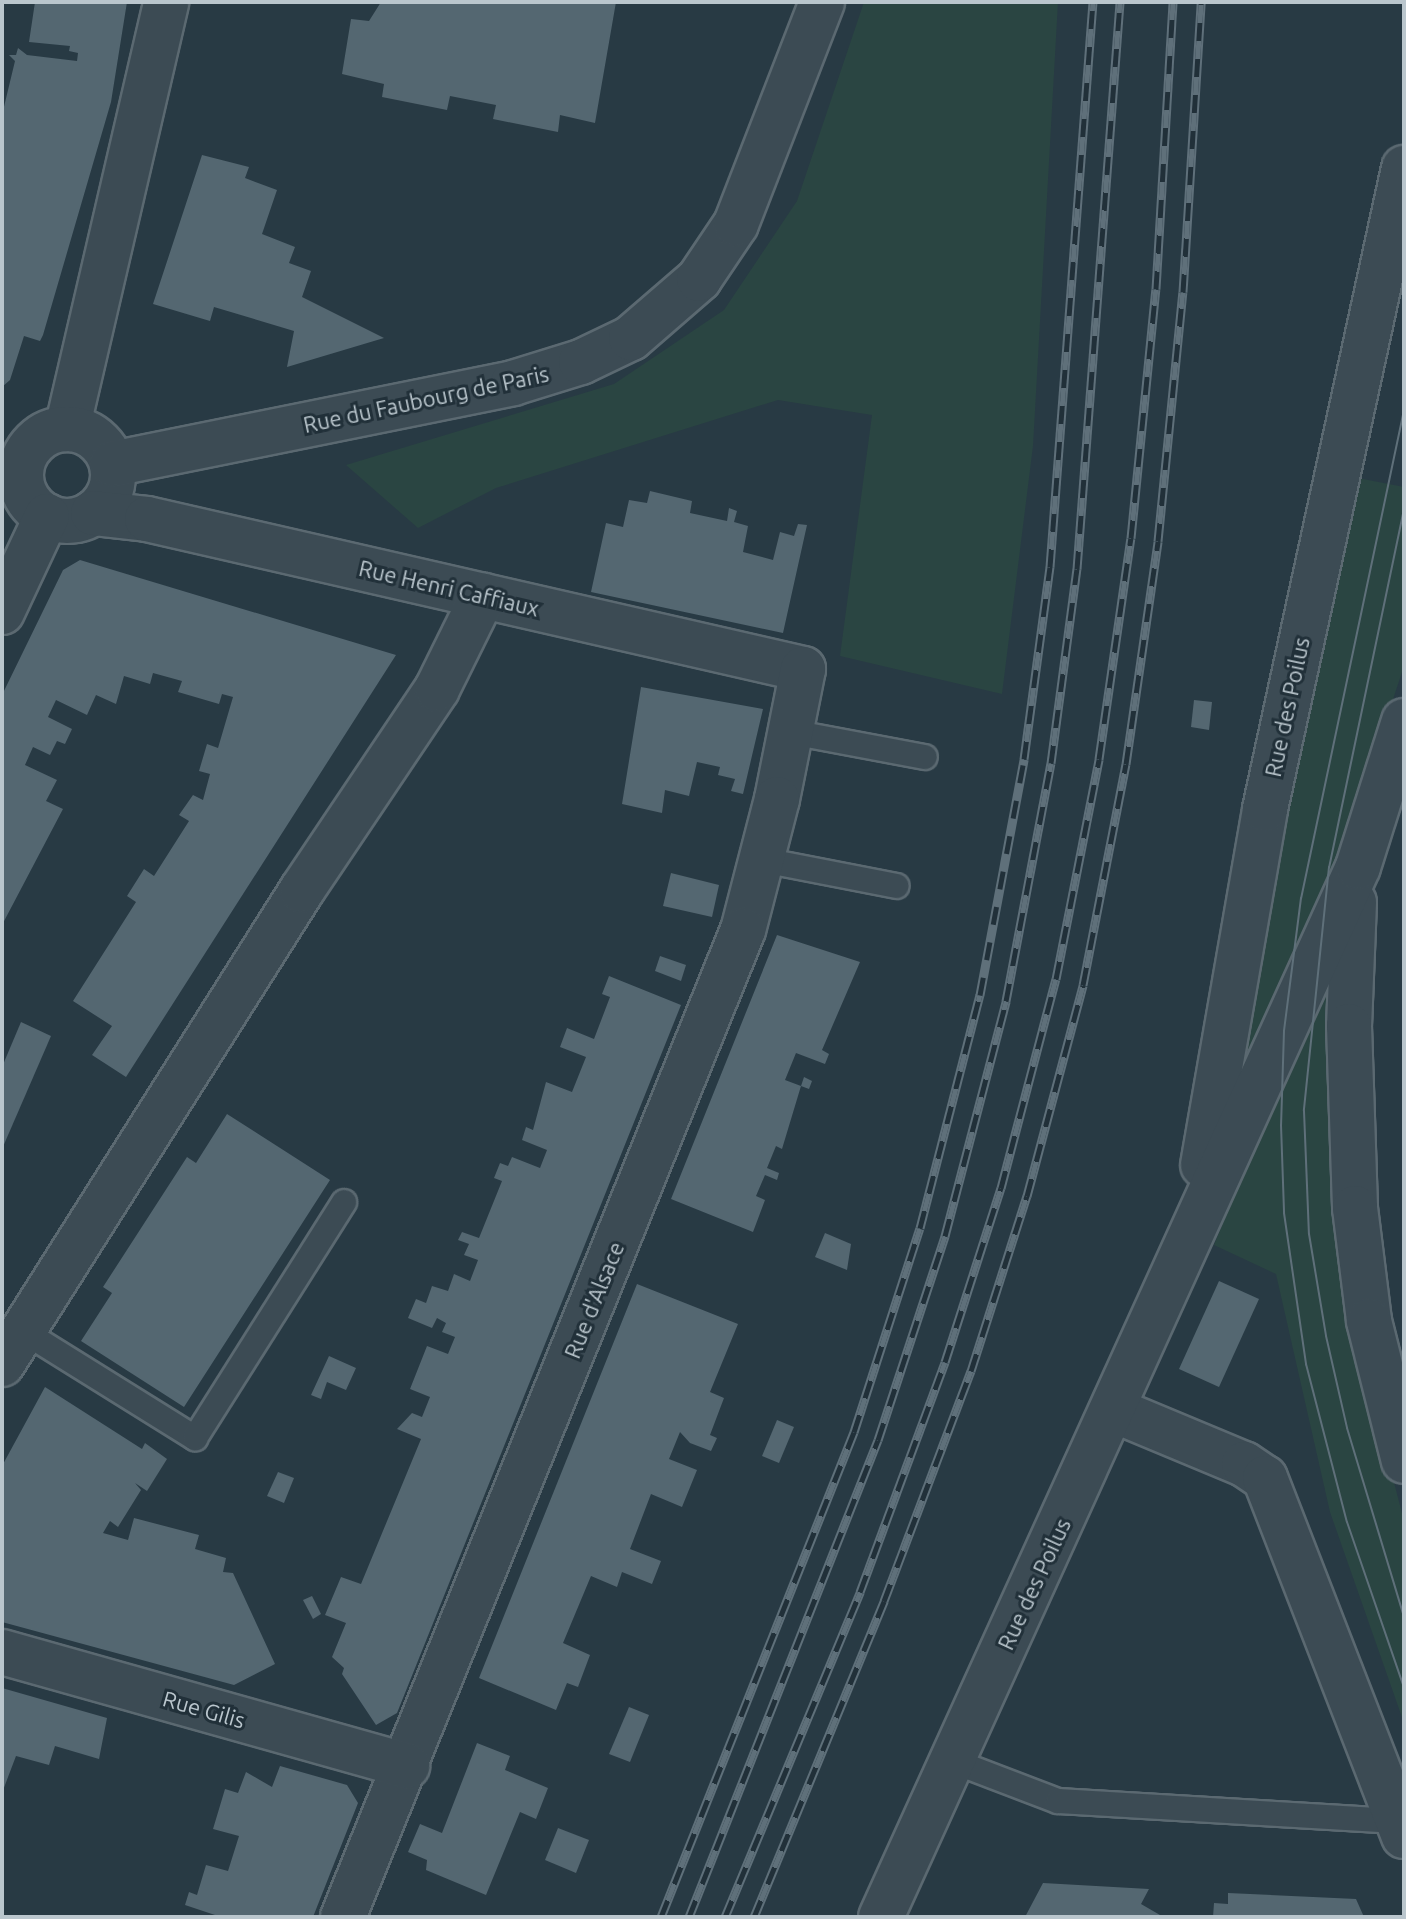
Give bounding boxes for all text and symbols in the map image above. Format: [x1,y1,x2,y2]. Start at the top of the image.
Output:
street label: Rue du Faubourg de Paris [301,360,551,438]
street label: Rue Henri Caffiaux [356,554,542,622]
street label: Rue des Poilus [1259,635,1315,779]
street label: Rue d'Alsace [559,1238,629,1362]
street label: Rue des Poilus [992,1514,1076,1654]
street label: Rue Gilis [160,1685,248,1733]

